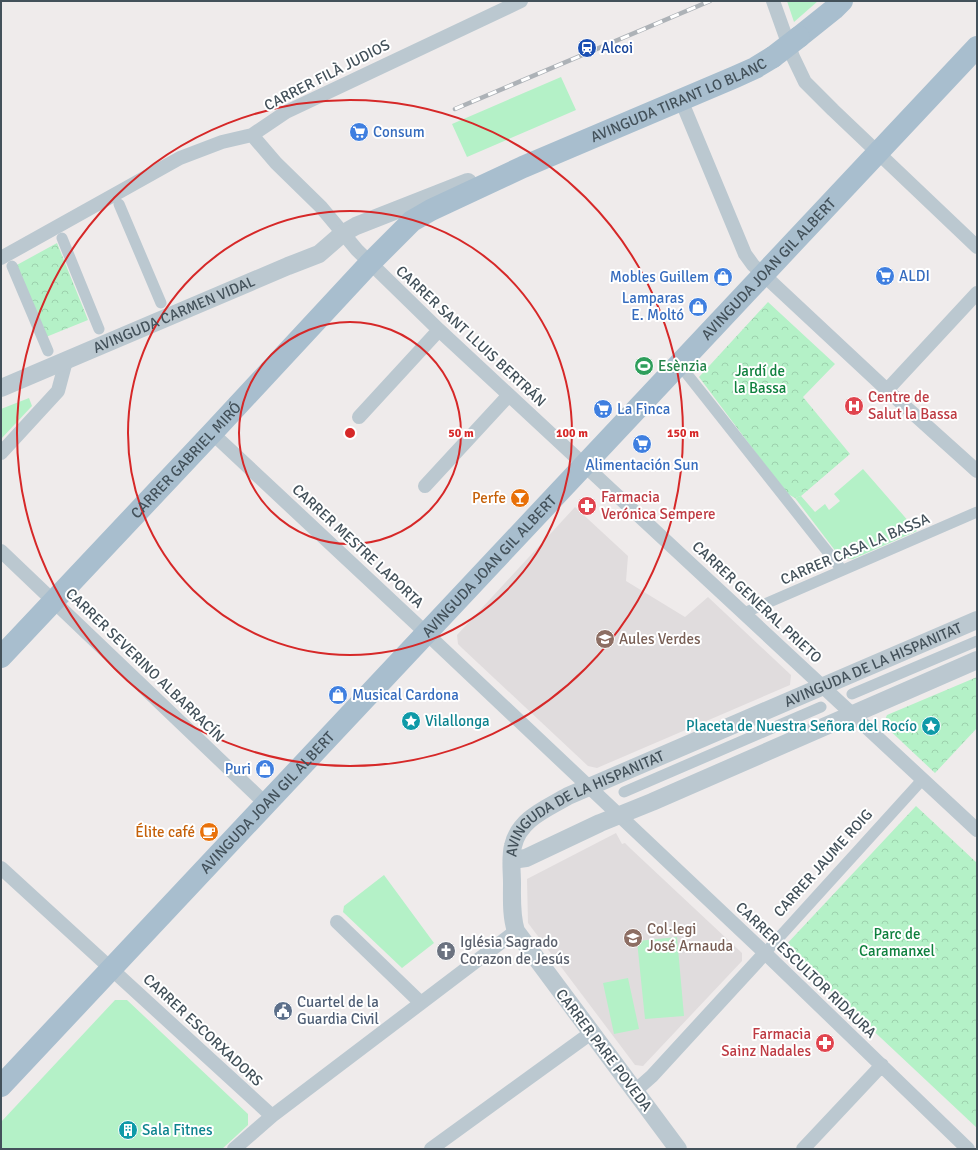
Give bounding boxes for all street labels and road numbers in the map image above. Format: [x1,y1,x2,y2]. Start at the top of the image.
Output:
street label: CARRER FILÀ JUDIOS [261,35,393,114]
street label: AVINGUDA TIRANT LO BLANC [588,54,770,146]
street label: AVINGUDA JOAN GIL ALBERT [698,194,840,344]
street label: CARRER SANT LLUIS BERTRÁN [392,261,550,410]
street label: AVINGUDA CARMEN VIDAL [90,272,258,357]
street label: CARRER GABRIEL MIRÓ [127,398,245,522]
street label: CARRER MESTRE LAPORTA [288,480,428,612]
street label: AVINGUDA JOAN GIL ALBERT [418,491,561,641]
street label: CARRER CASA LA BASSA [778,509,932,589]
street label: CARRER GENERAL PRIETO [689,537,825,667]
street label: CARRER SEVERINO ALBARRACÍN [62,584,229,746]
street label: AVINGUDA DE LA HISPANITAT [782,618,965,711]
street label: AVINGUDA JOAN GIL ALBERT [196,727,339,877]
street label: AVINGUDA DE LA HISPANITAT [502,746,667,858]
street label: CARRER JAUME ROIG [770,805,876,921]
street label: CARRER ESCULTOR RIDAURA [732,898,880,1042]
street label: CARRER ESCORXADORS [140,970,266,1090]
street label: CARRER PARE POVEDA [552,985,656,1115]

